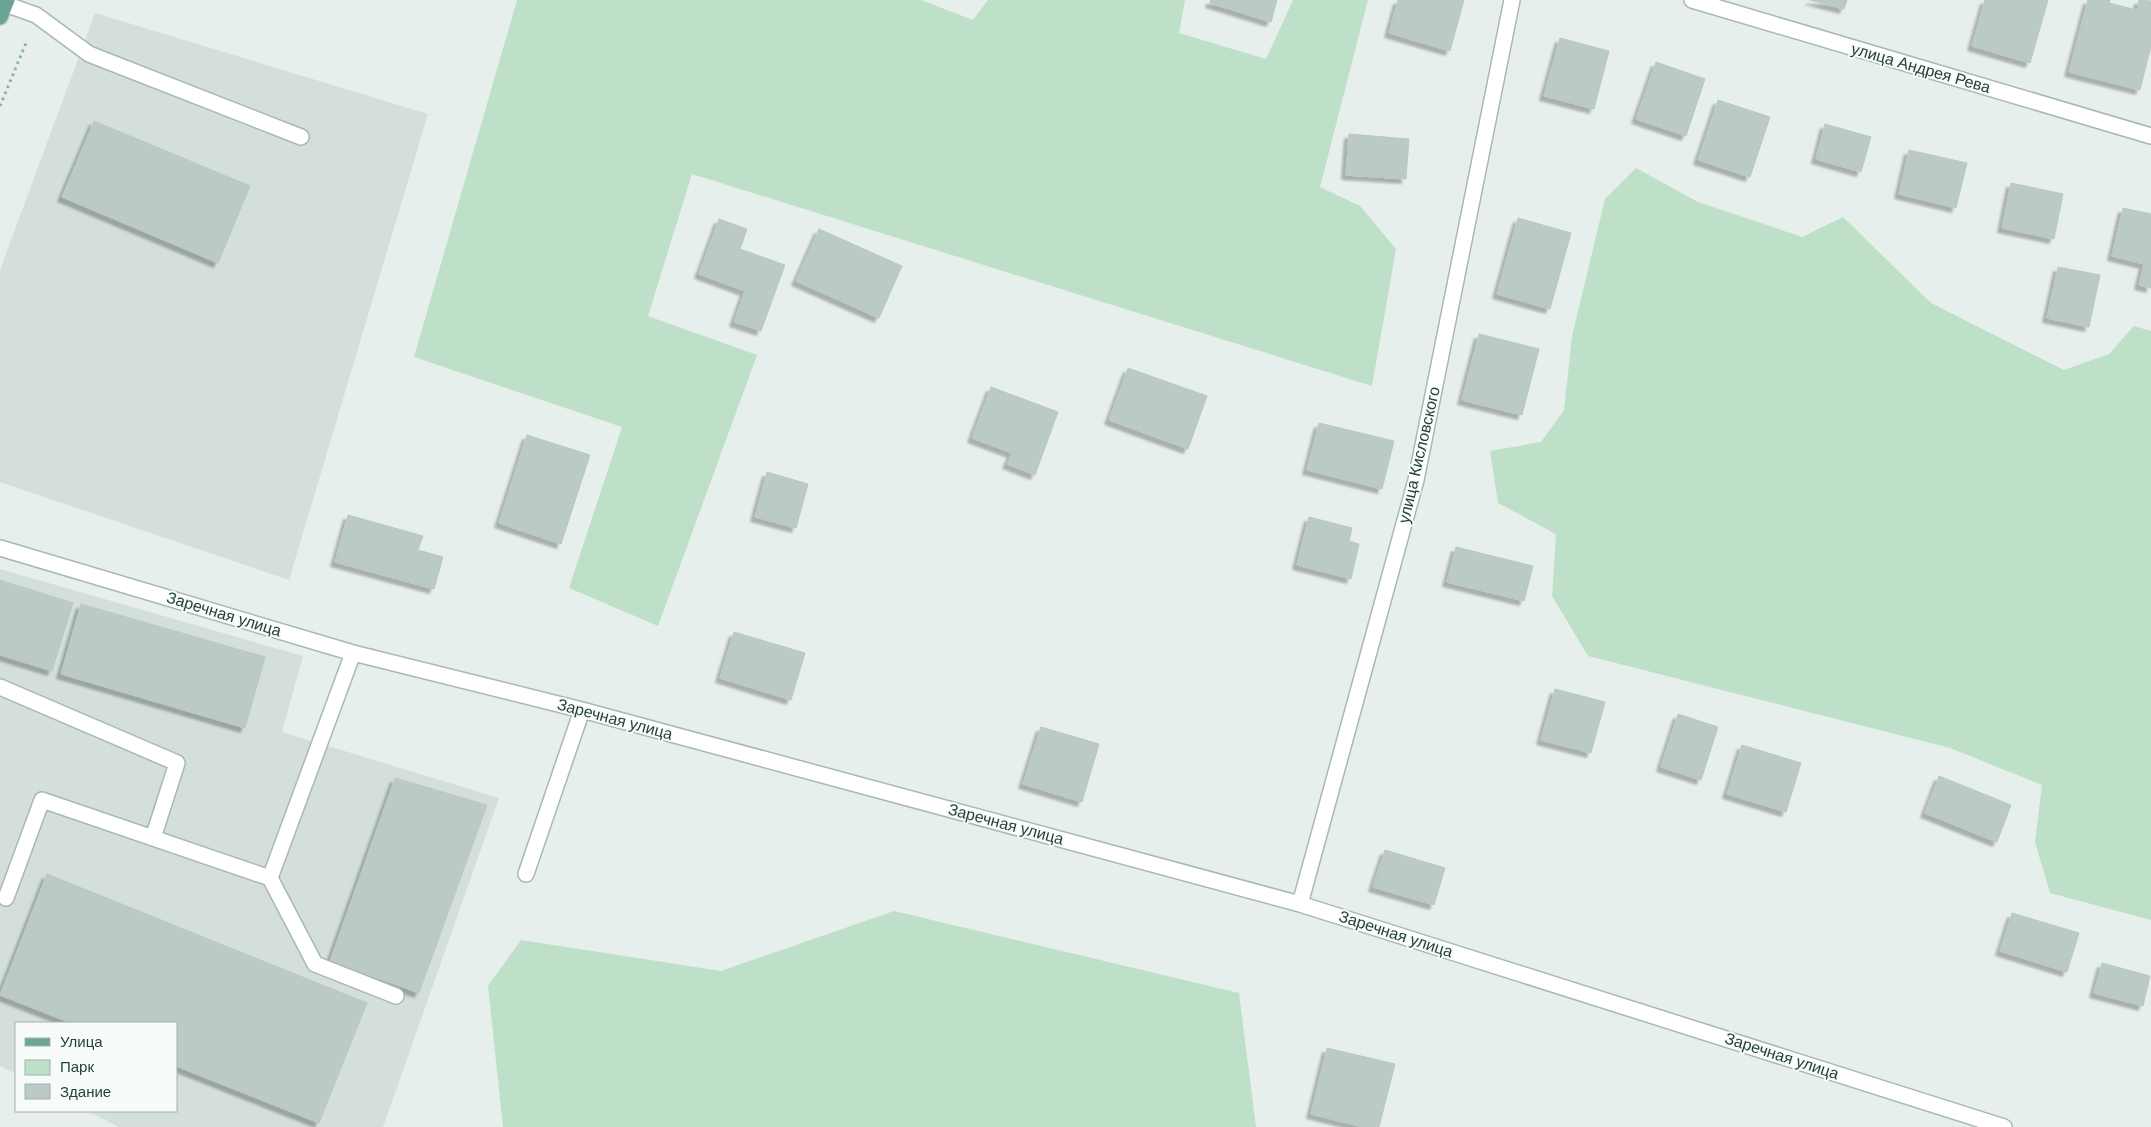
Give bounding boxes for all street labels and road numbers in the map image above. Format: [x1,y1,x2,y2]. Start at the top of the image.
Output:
street label: улица Андрея Рева [1849,38,1993,98]
street label: улица Кисловского [1393,384,1445,525]
street label: Заречная улица [164,587,284,641]
street label: Заречная улица [555,693,675,745]
street label: Заречная улица [946,798,1066,850]
street label: Заречная улица [1336,906,1456,962]
street label: Заречная улица [1722,1028,1842,1084]

